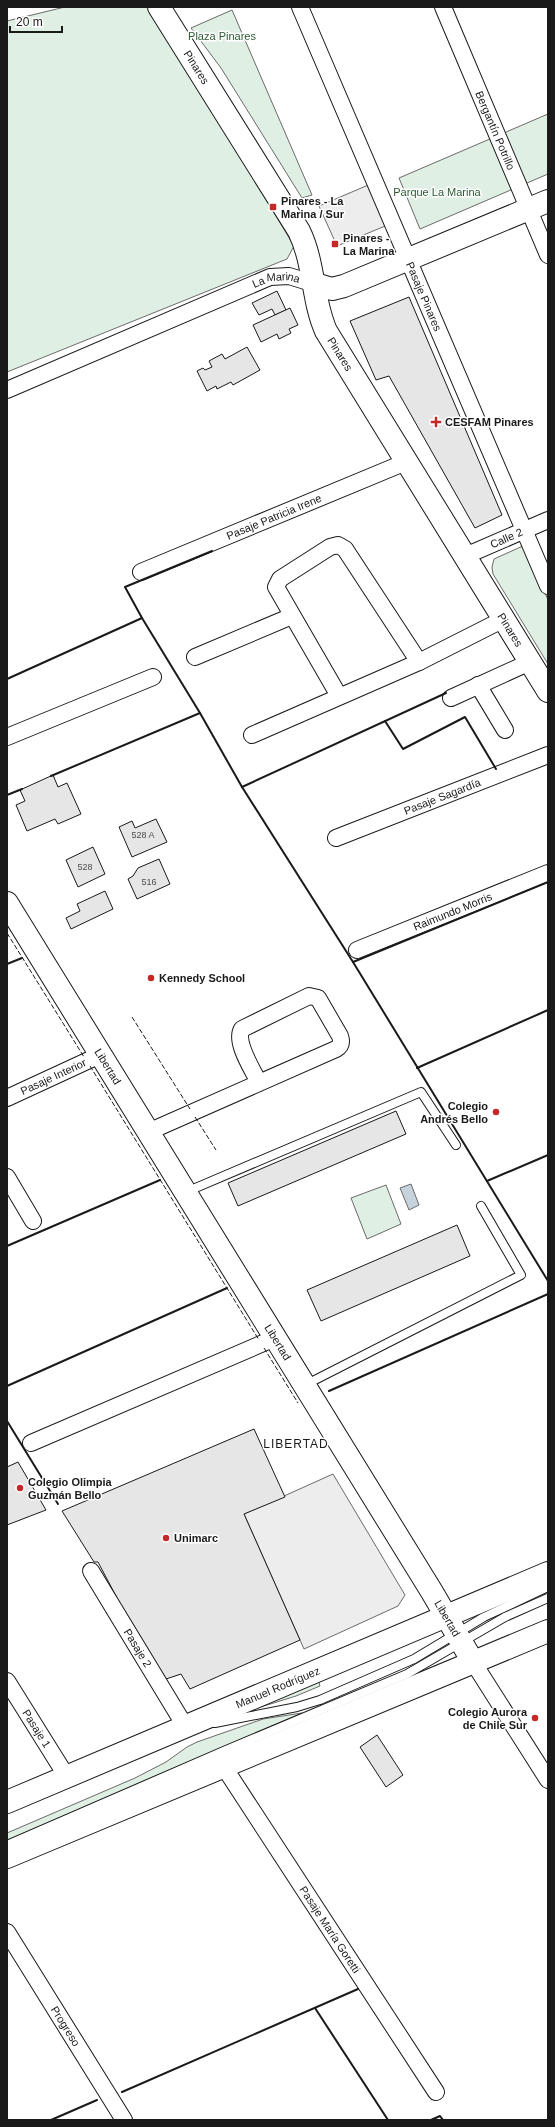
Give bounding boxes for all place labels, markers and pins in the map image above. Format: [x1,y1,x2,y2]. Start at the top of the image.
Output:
place label: Pinares - La Marina / Sur [281,195,345,220]
marker: Pinares - La Marina / Sur [268,202,278,212]
place label: Pinares - La Marina [343,232,395,257]
marker: Pinares - La Marina [330,239,340,249]
marker: CESFAM Pinares [430,416,442,428]
place label: CESFAM Pinares [445,416,534,428]
place label: Kennedy School [159,972,245,984]
marker: Kennedy School [146,973,156,983]
place label: Colegio Andrés Bello [420,1100,488,1125]
marker: Colegio Andrés Bello [491,1107,501,1117]
place label: Colegio Olimpia Guzmán Bello [28,1476,113,1501]
marker: Colegio Olimpia Guzmán Bello [15,1483,25,1493]
place label: Unimarc [174,1532,218,1544]
marker: Unimarc [161,1533,171,1543]
place label: Colegio Aurora de Chile Sur [448,1706,528,1731]
marker: Colegio Aurora de Chile Sur [530,1713,540,1723]

